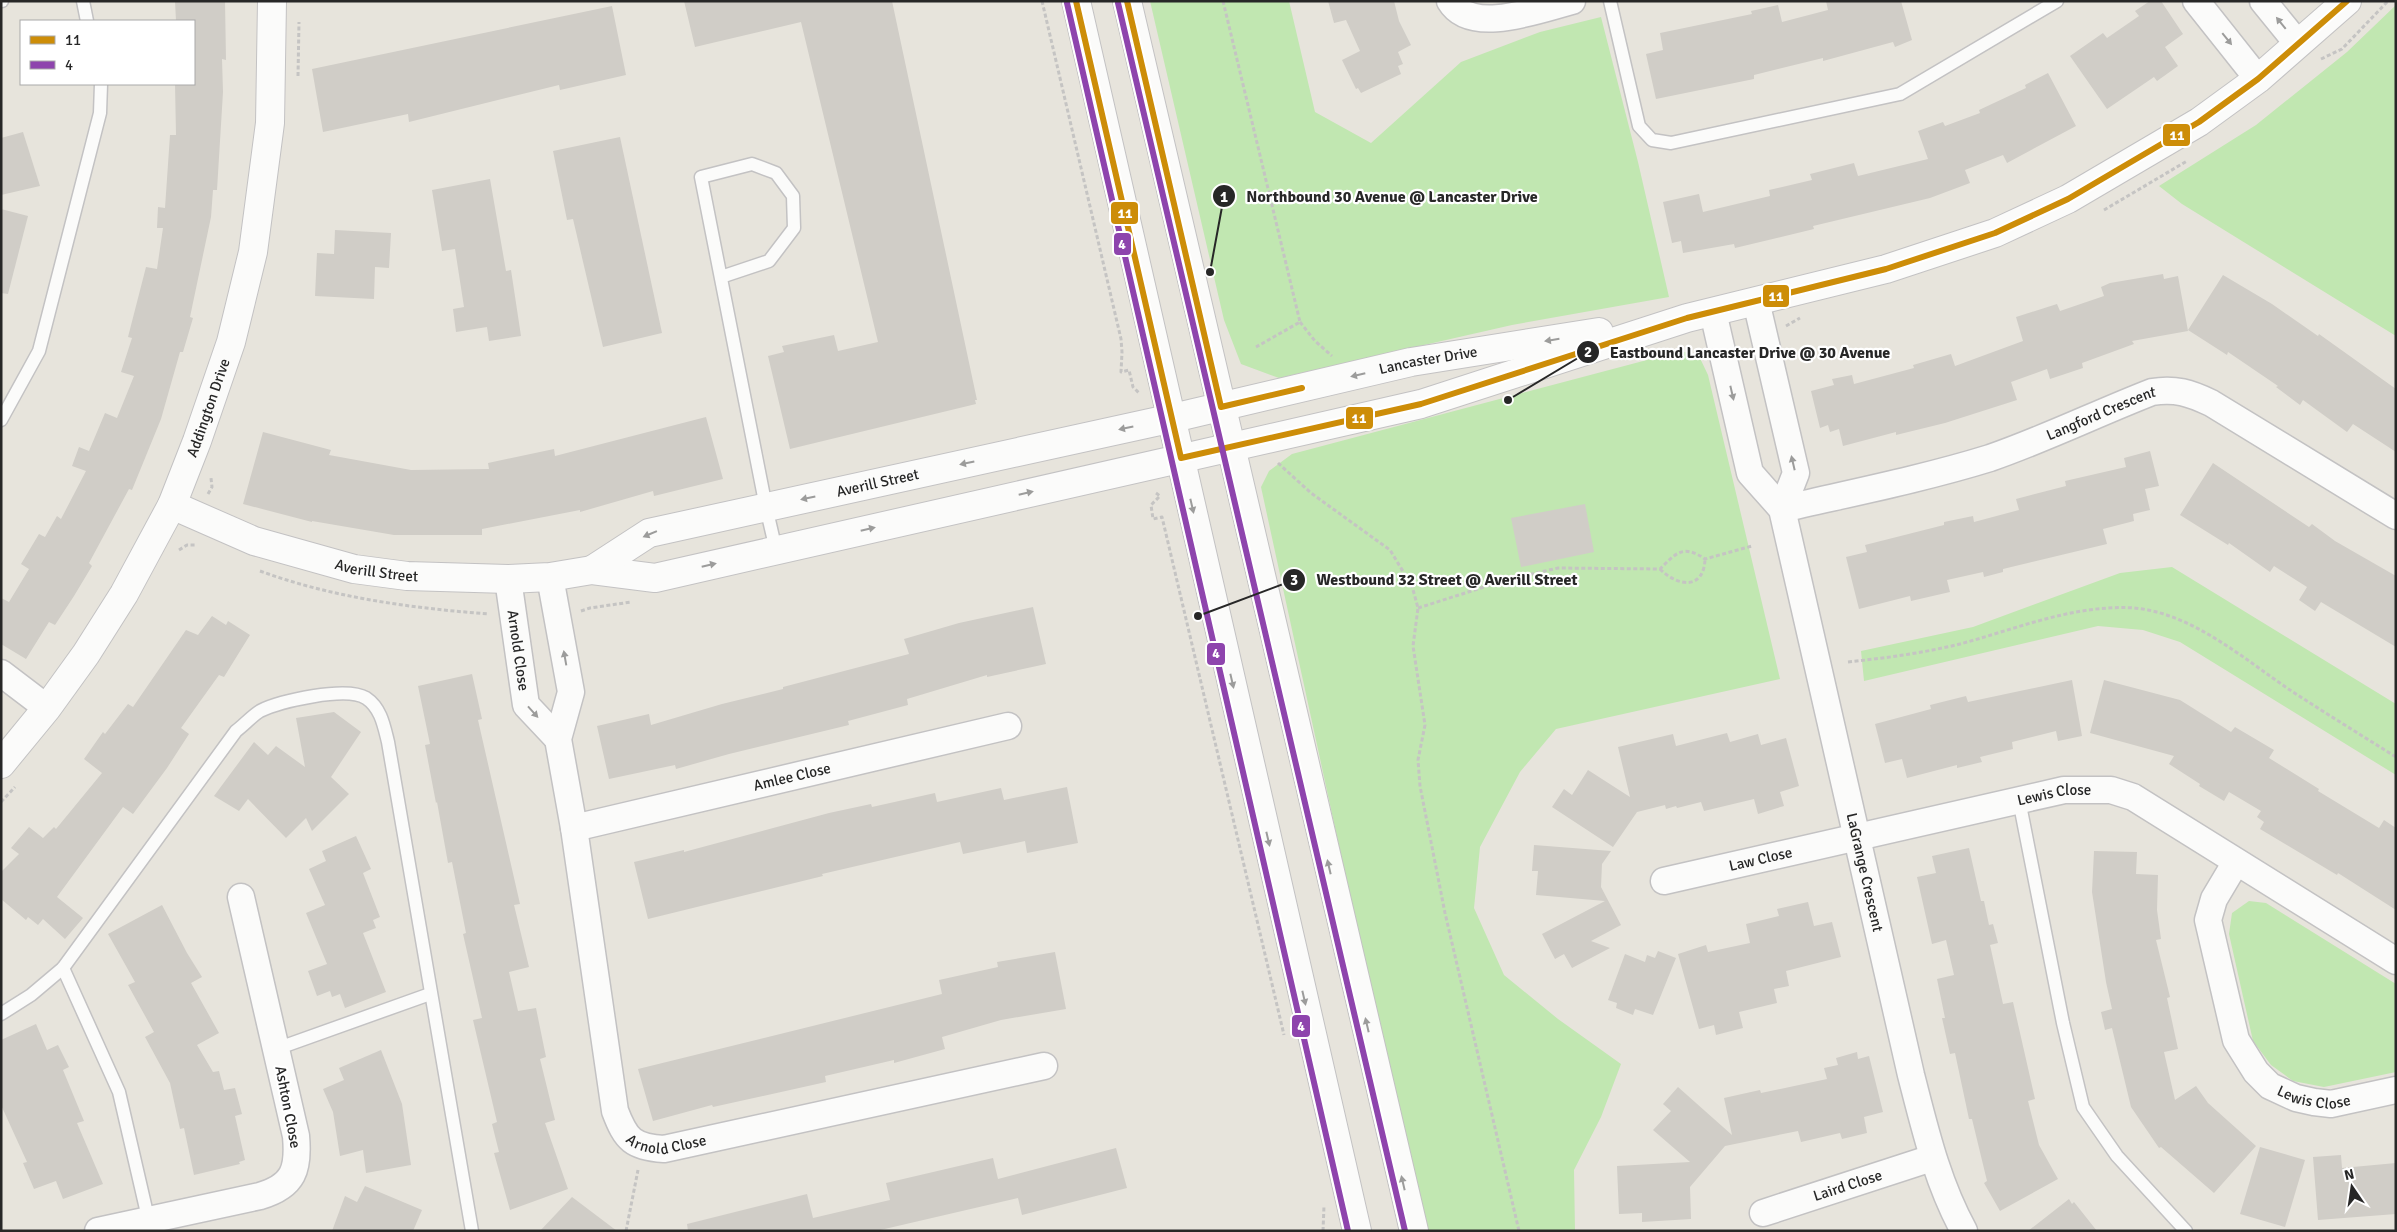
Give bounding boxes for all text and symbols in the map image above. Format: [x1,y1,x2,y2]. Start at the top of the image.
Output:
one-way arrow [2275,17,2286,30]
legend [20,20,195,85]
text: 11 [65,31,81,49]
one-way arrow [2221,32,2232,45]
text: 4 [65,56,73,74]
line badge: 11 [2162,123,2191,147]
text: 11 [2169,127,2185,144]
callout: Northbound 30 Avenue @ Lancaster Drive [1212,181,1548,212]
text: Northbound 30 Avenue @ Lancaster Drive [1246,187,1538,207]
text: 1 [1220,188,1228,206]
line badge: 11 [1110,201,1139,225]
text: 11 [1117,205,1133,222]
line badge: 4 [1113,232,1132,256]
text: 4 [1118,236,1126,253]
line badge: 11 [1762,284,1790,308]
text: 11 [1768,288,1784,305]
one-way arrow [1544,336,1560,344]
callout: Eastbound Lancaster Drive @ 30 Avenue [1575,337,1901,368]
street label: Lancaster Drive [1377,343,1479,378]
text: 2 [1584,343,1592,361]
text: Eastbound Lancaster Drive @ 30 Avenue [1610,343,1890,363]
street label: Addington Drive [183,356,234,460]
one-way arrow [1351,371,1366,379]
street label: Langford Crescent [2044,383,2157,444]
one-way arrow [1728,386,1736,401]
line badge: 11 [1345,406,1374,430]
text: 11 [1351,410,1367,427]
one-way arrow [1118,424,1133,432]
one-way arrow [1789,455,1797,470]
one-way arrow [959,459,974,467]
street label: Averill Street [835,465,921,501]
one-way arrow [1019,489,1034,497]
one-way arrow [801,494,816,502]
one-way arrow [1188,498,1196,513]
one-way arrow [860,525,875,533]
one-way arrow [642,530,657,538]
street label: Averill Street [333,555,418,585]
one-way arrow [702,561,718,569]
callout: Westbound 32 Street @ Averill Street [1281,564,1587,595]
text: Westbound 32 Street @ Averill Street [1317,570,1577,590]
text: 3 [1290,571,1298,589]
street label: Arnold Close [504,609,533,692]
line badge: 4 [1206,642,1226,666]
text: 4 [1212,645,1220,662]
one-way arrow [560,650,568,666]
one-way arrow [1228,673,1236,689]
one-way arrow [527,705,539,717]
street label: Amlee Close [752,759,833,795]
street label: Lewis Close [2015,781,2091,809]
street label: LaGrange Crescent [1843,811,1887,933]
one-way arrow [1264,832,1272,847]
street label: Law Close [1727,843,1794,875]
one-way arrow [1325,859,1333,874]
one-way arrow [1300,990,1308,1005]
line badge: 4 [1291,1014,1311,1038]
one-way arrow [1362,1017,1370,1032]
text: 4 [1297,1018,1305,1035]
street label: Ashton Close [271,1064,305,1150]
street label: Lewis Close [2274,1082,2352,1113]
street label: Arnold Close [623,1130,708,1159]
north arrow [2327,1162,2377,1212]
text: N [2343,1165,2356,1184]
street label: Laird Close [1811,1166,1884,1205]
one-way arrow [1399,1176,1407,1191]

